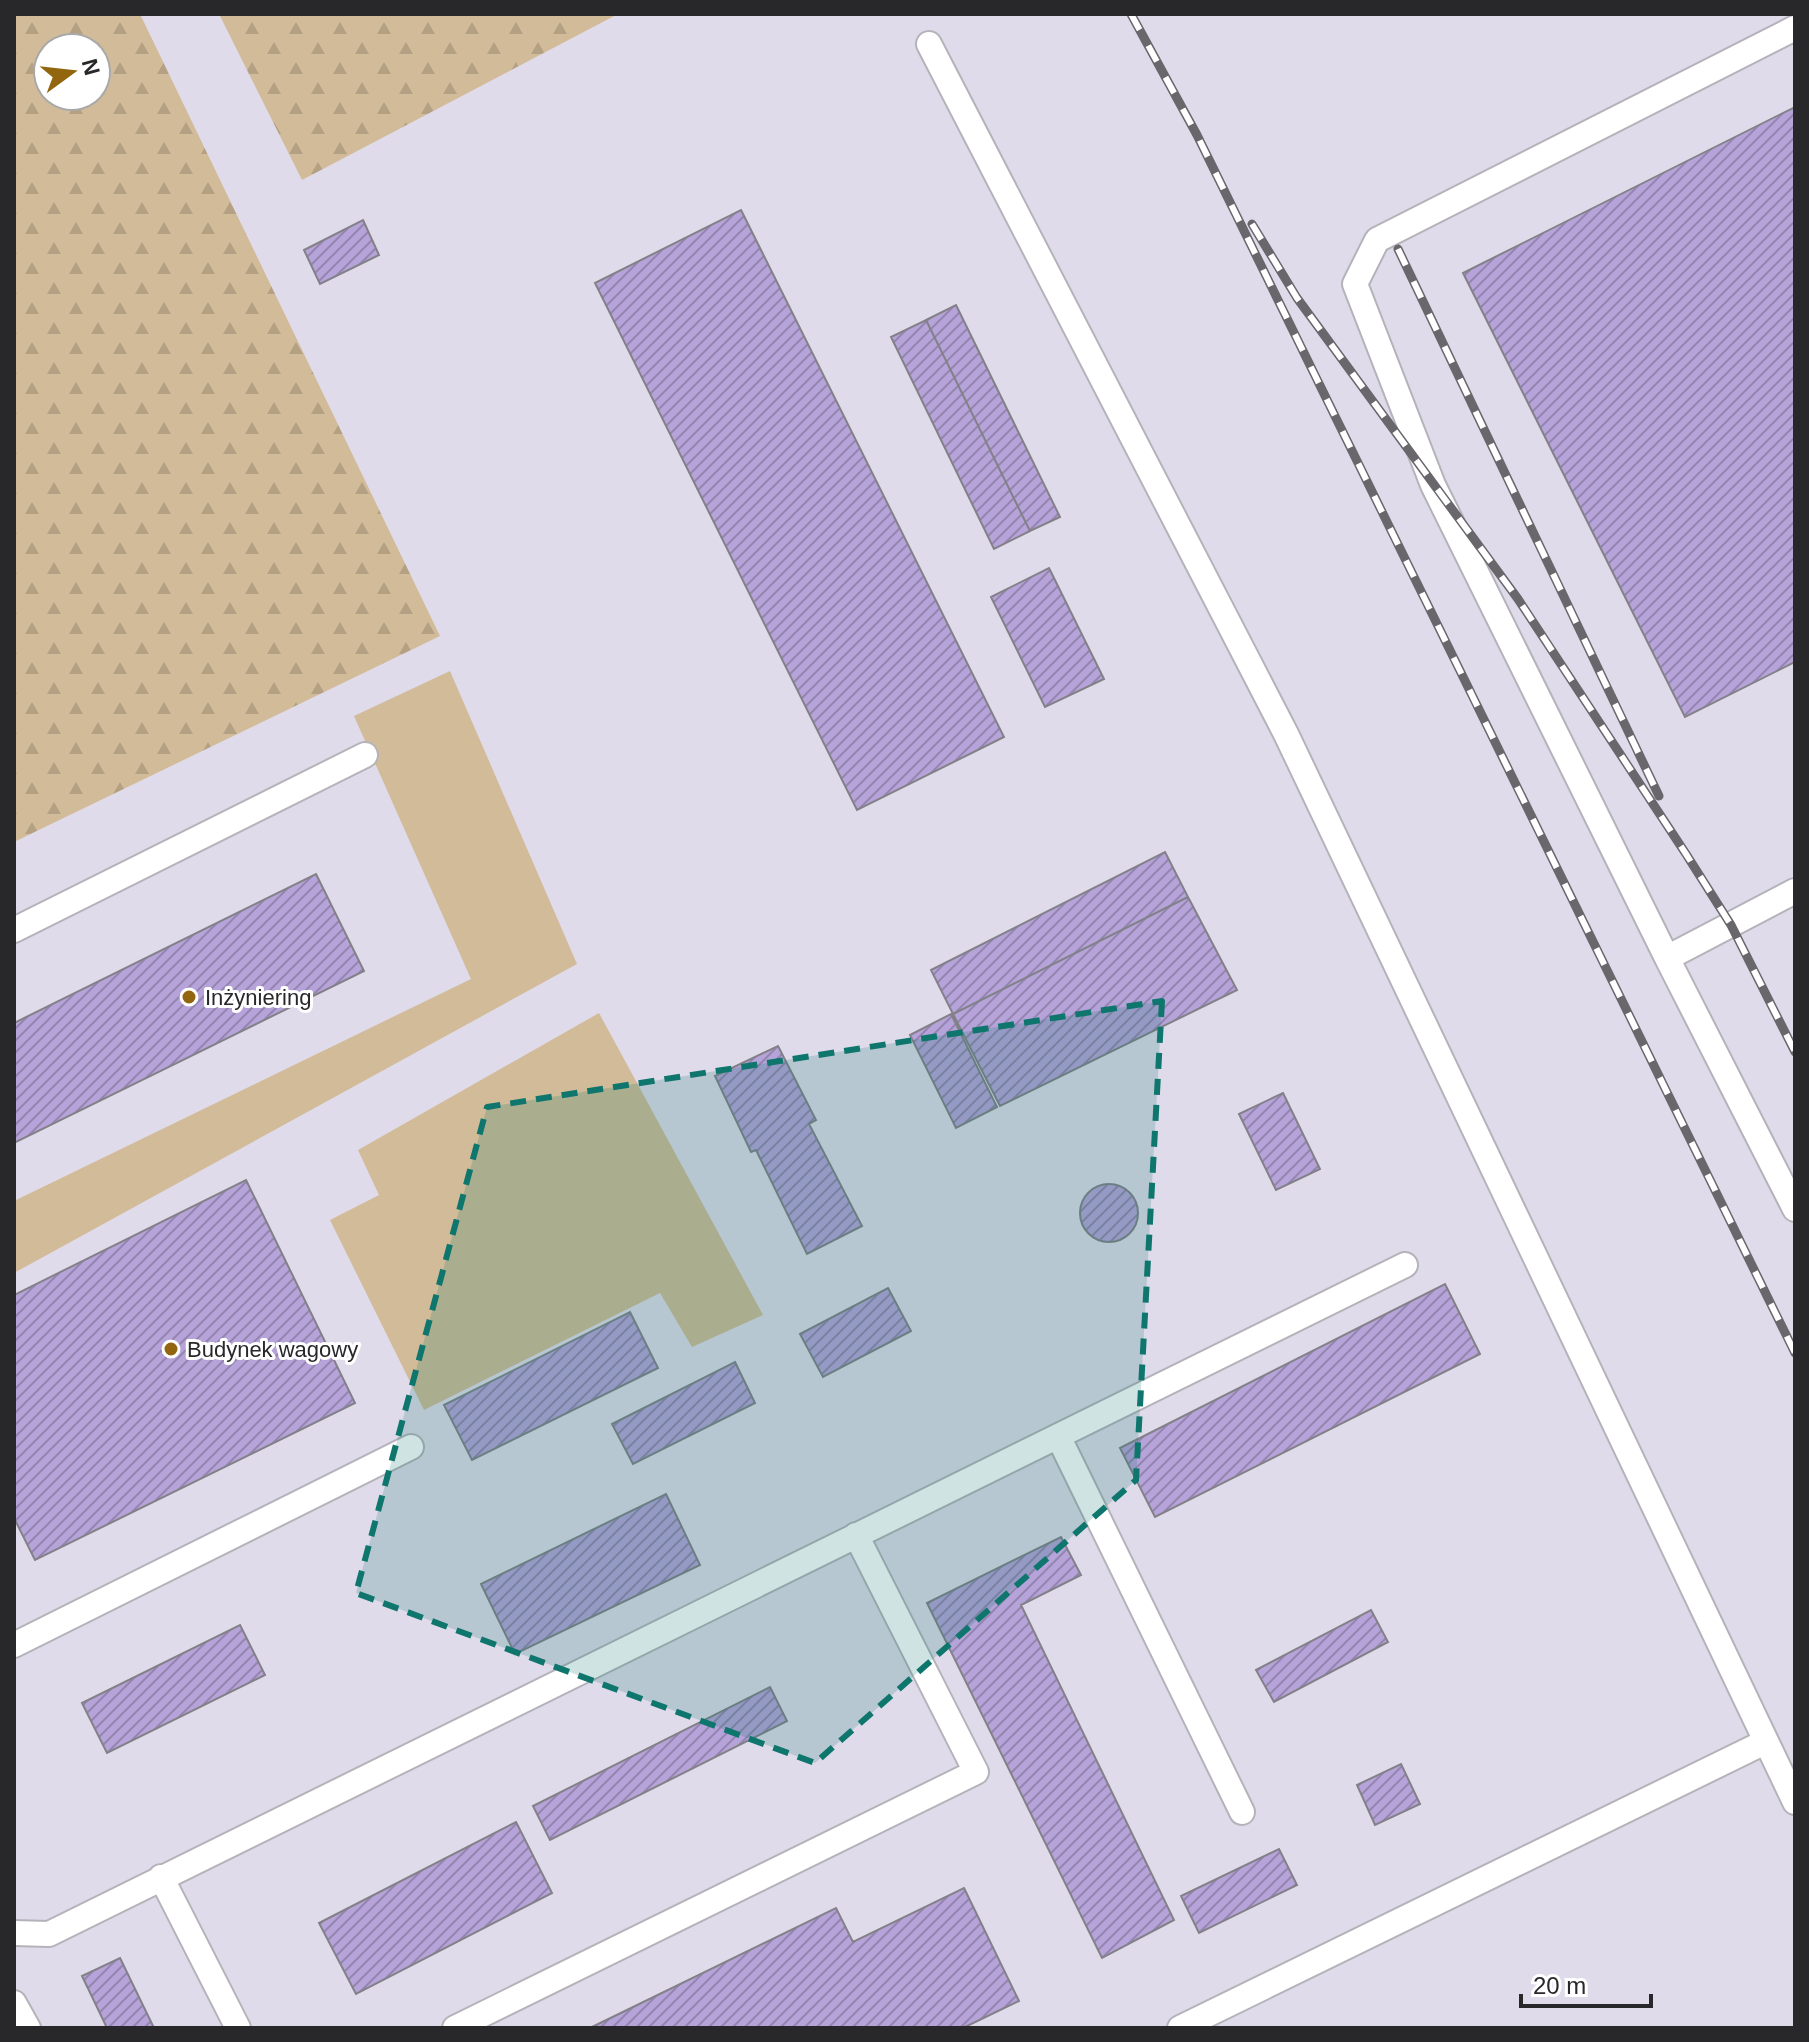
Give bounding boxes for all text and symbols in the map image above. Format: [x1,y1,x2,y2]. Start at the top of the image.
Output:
north arrow [32,32,112,112]
text: N [77,56,105,78]
place label: Inżyniering [205,985,311,1010]
marker: Inżyniering [180,988,198,1006]
place label: Budynek wagowy [187,1337,358,1362]
marker: Budynek wagowy [162,1340,180,1358]
scale bar [1521,1958,1651,2008]
text: 20 m [1533,1972,1586,1999]

